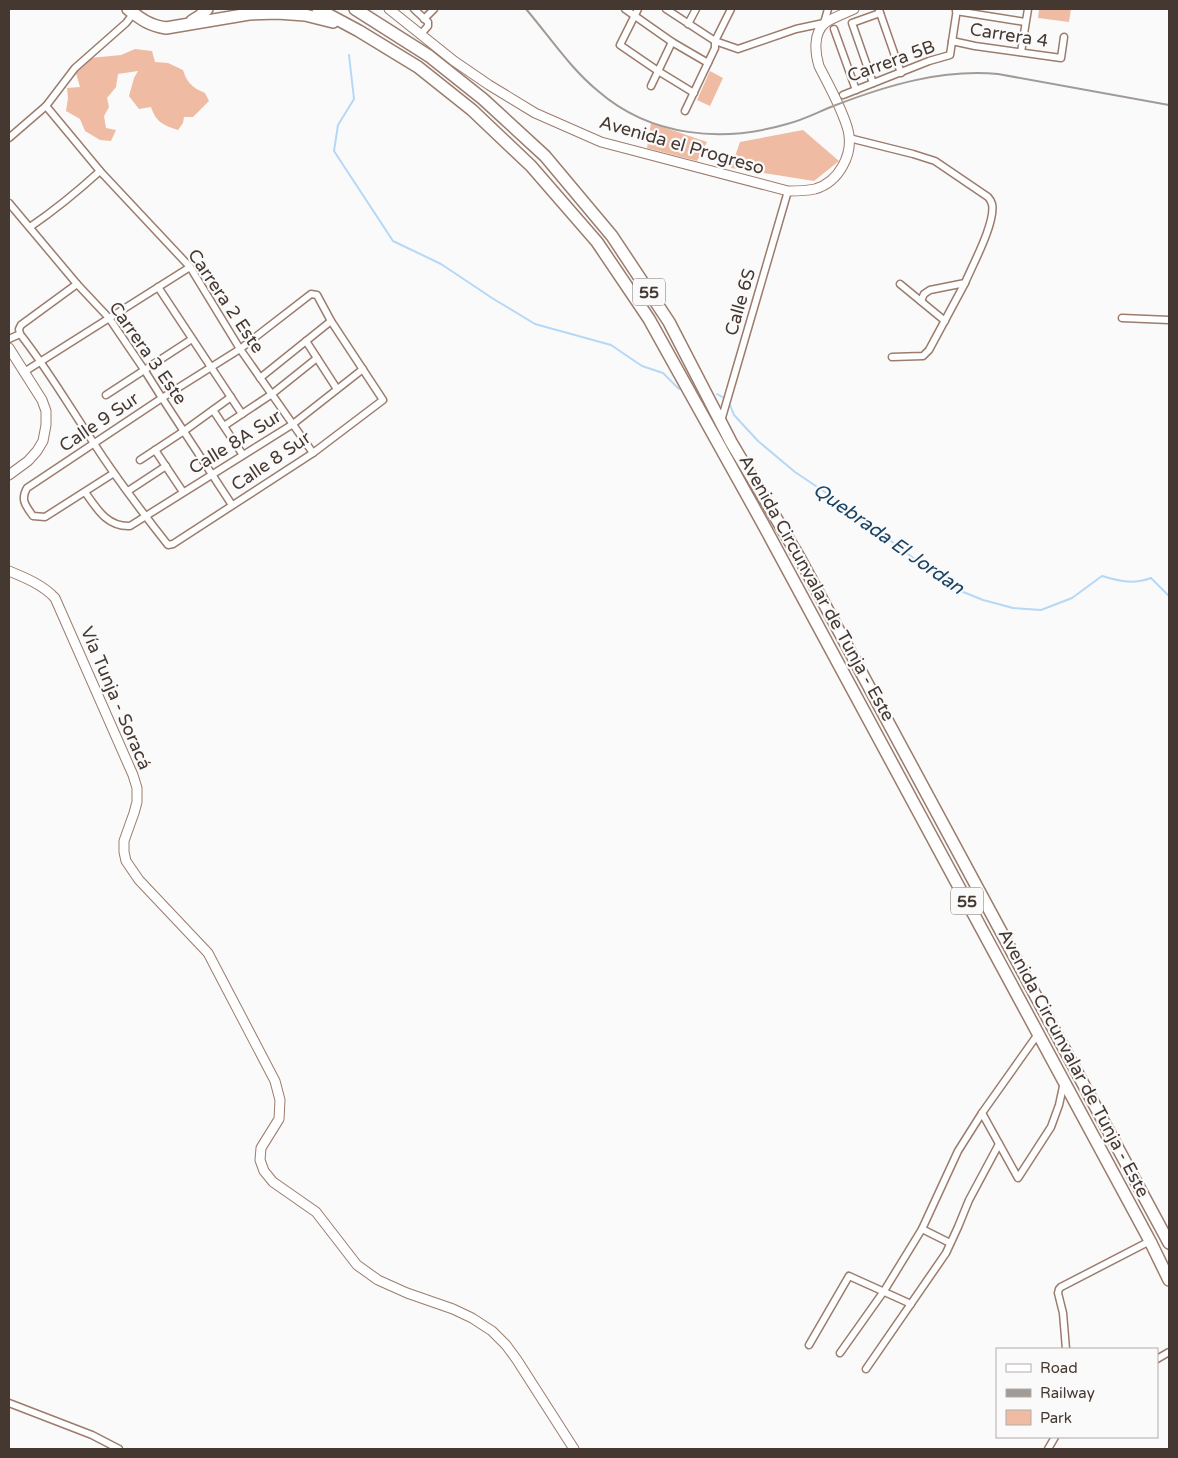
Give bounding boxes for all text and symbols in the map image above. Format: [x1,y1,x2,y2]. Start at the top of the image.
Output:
street label: Carrera 4 [968,18,1050,52]
street label: Carrera 5B [844,35,938,87]
street label: Avenida el Progreso [597,111,767,179]
street label: Carrera 2 Este [183,245,269,357]
street label: Calle 6S [720,266,760,338]
road number: 55 [633,278,665,306]
street label: Carrera 3 Este [104,297,192,409]
street label: Calle 9 Sur [55,387,143,457]
street label: Calle 8A Sur [185,405,285,479]
street label: Calle 8 Sur [227,426,315,496]
street label: Avenida Circunvalar de Tunja - Este [734,451,900,725]
water label: Quebrada El Jordan [809,479,968,599]
street label: Vía Tunja - Soracá [76,623,156,773]
road number: 55 [951,888,983,914]
street label: Avenida Circunvalar de Tunja - Este [994,925,1154,1201]
legend [996,1348,1158,1438]
text: Road [1040,1359,1078,1377]
text: Railway [1040,1384,1095,1402]
text: Park [1040,1409,1072,1427]

